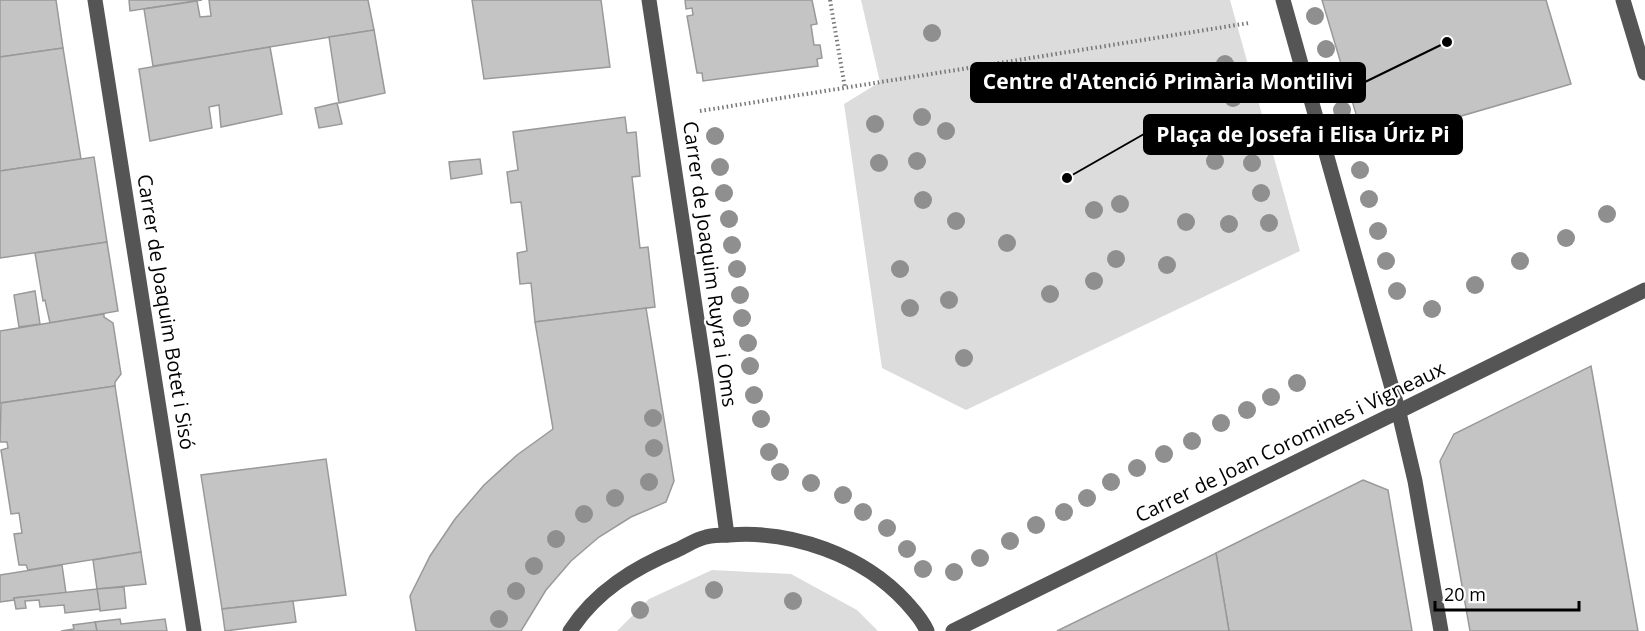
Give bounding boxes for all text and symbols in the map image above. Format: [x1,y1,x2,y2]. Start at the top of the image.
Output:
callout: Centre d'Atenció Primària Montilivi [971,63,1365,102]
text: Centre d'Atenció Primària Montilivi [983,67,1353,95]
callout: Plaça de Josefa i Elisa Úriz Pi [1144,115,1462,154]
street label: Carrer de Joaquim Ruyra i Oms [677,119,744,408]
text: Plaça de Josefa i Elisa Úriz Pi [1156,120,1450,148]
street label: Carrer de Joaquim Botet i Sisó [131,172,202,452]
street label: Carrer de Joan Coromines i Vigneaux [1130,354,1450,529]
scale bar [1435,574,1579,612]
text: 20 m [1444,582,1486,606]

